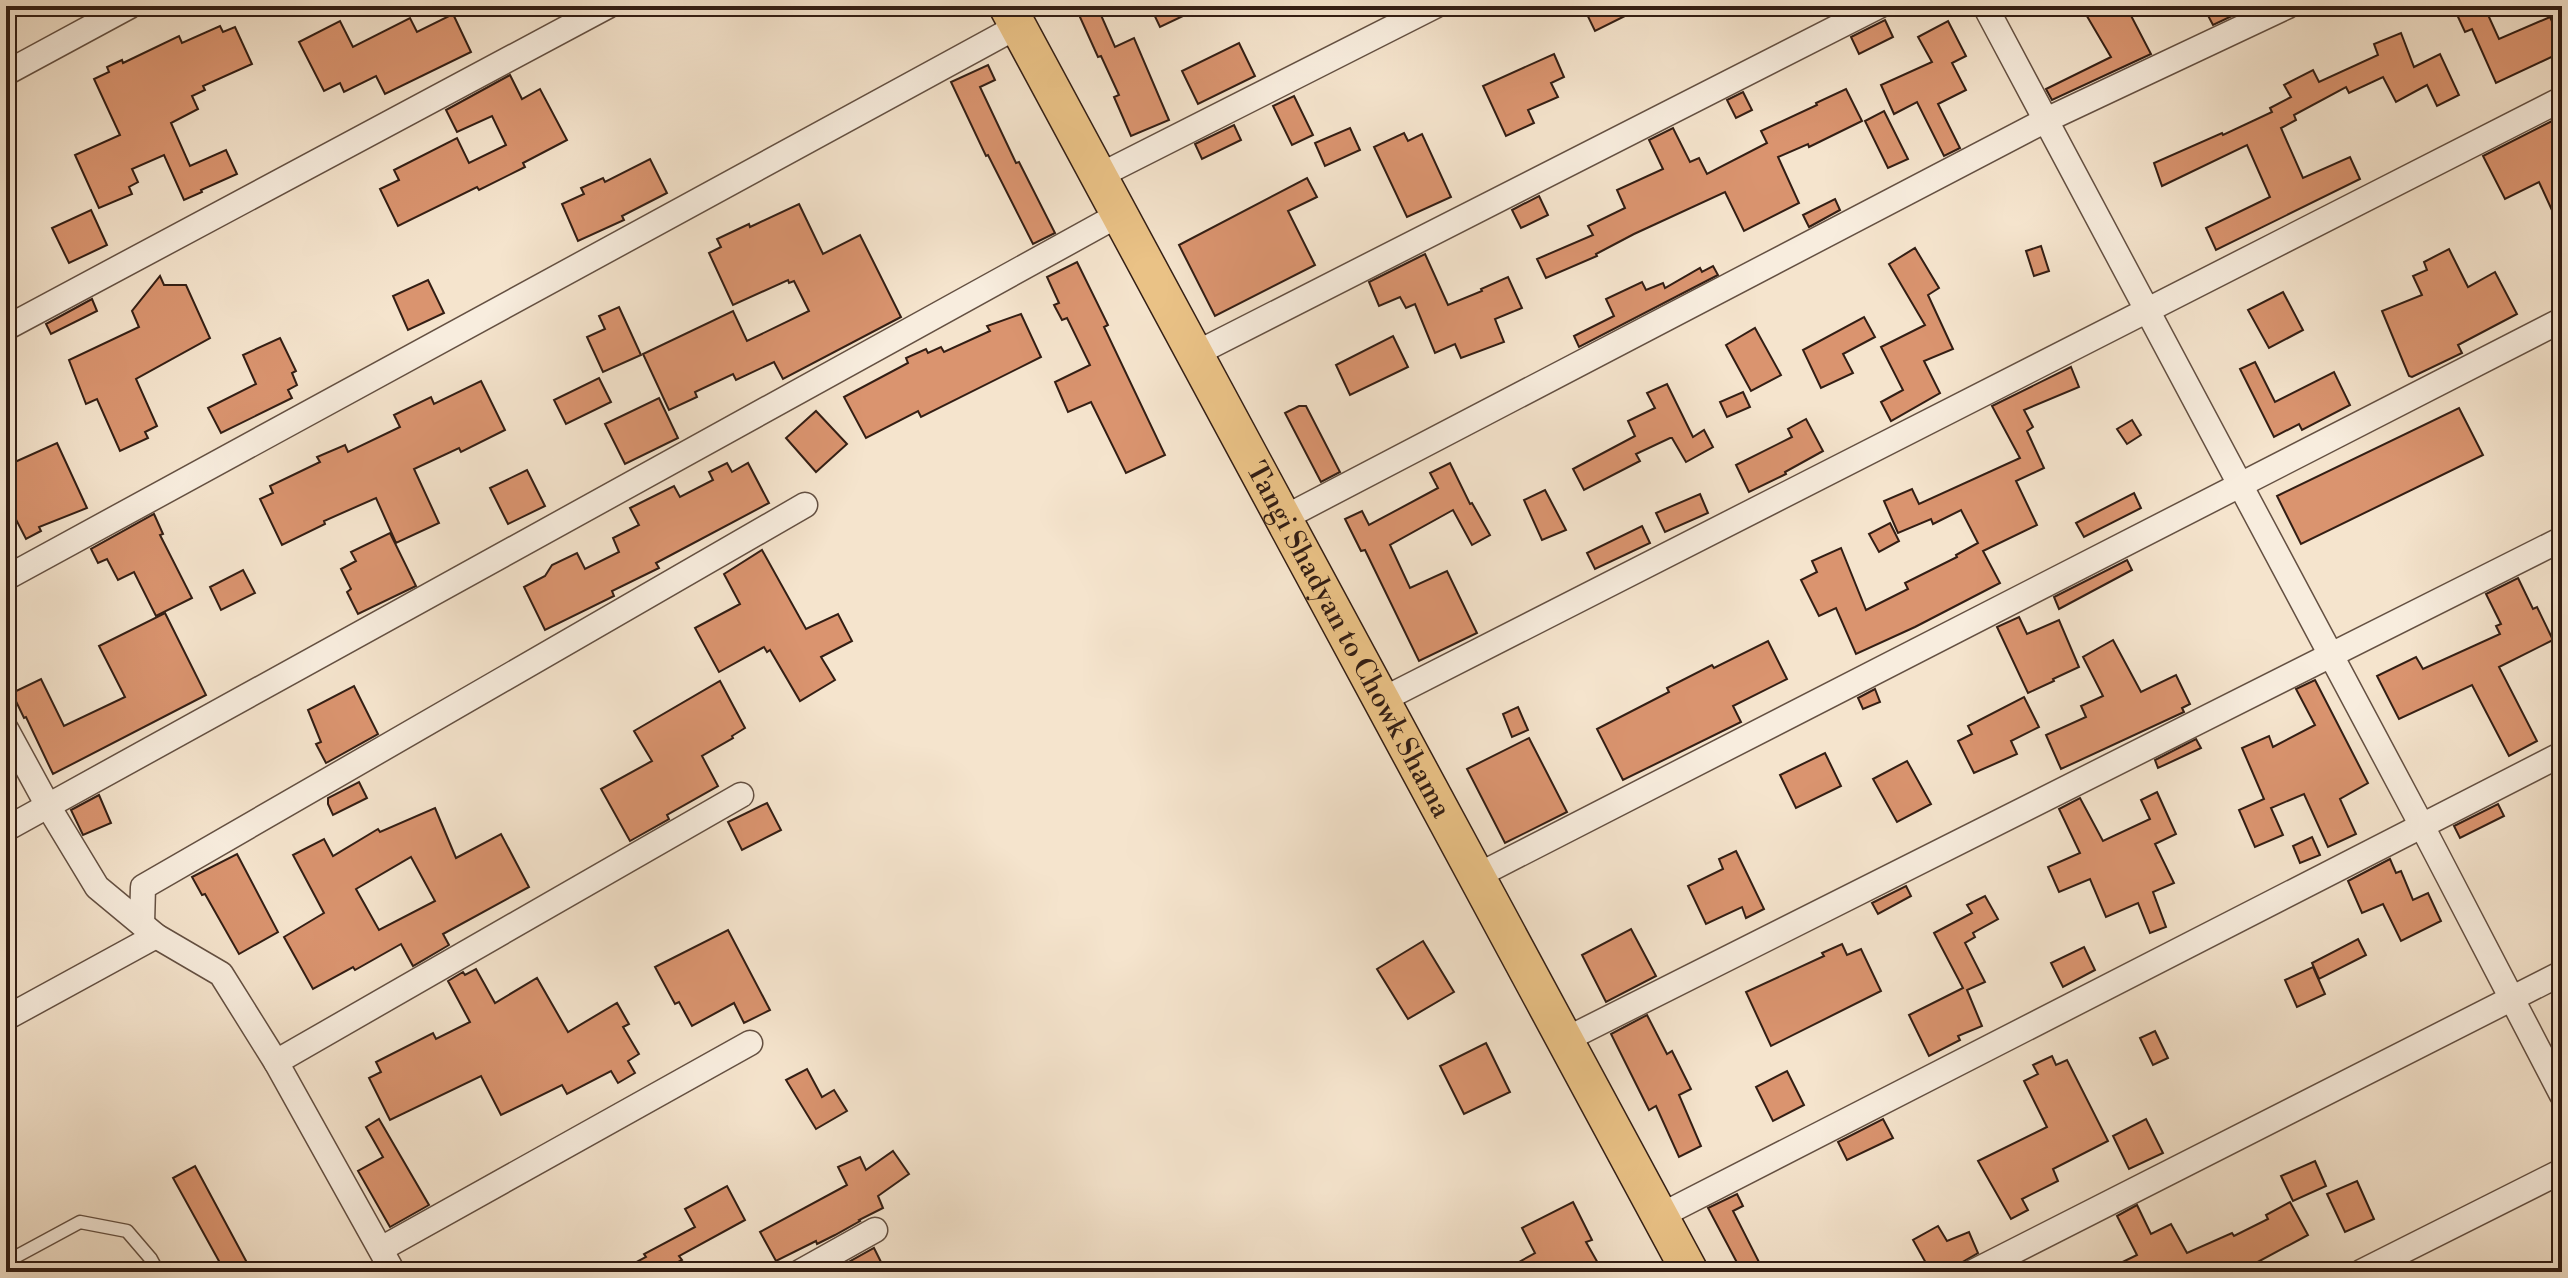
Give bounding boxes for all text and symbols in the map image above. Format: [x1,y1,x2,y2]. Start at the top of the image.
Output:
street label: Tangi Shadyan to Chowk Shama [1239,456,1459,824]

